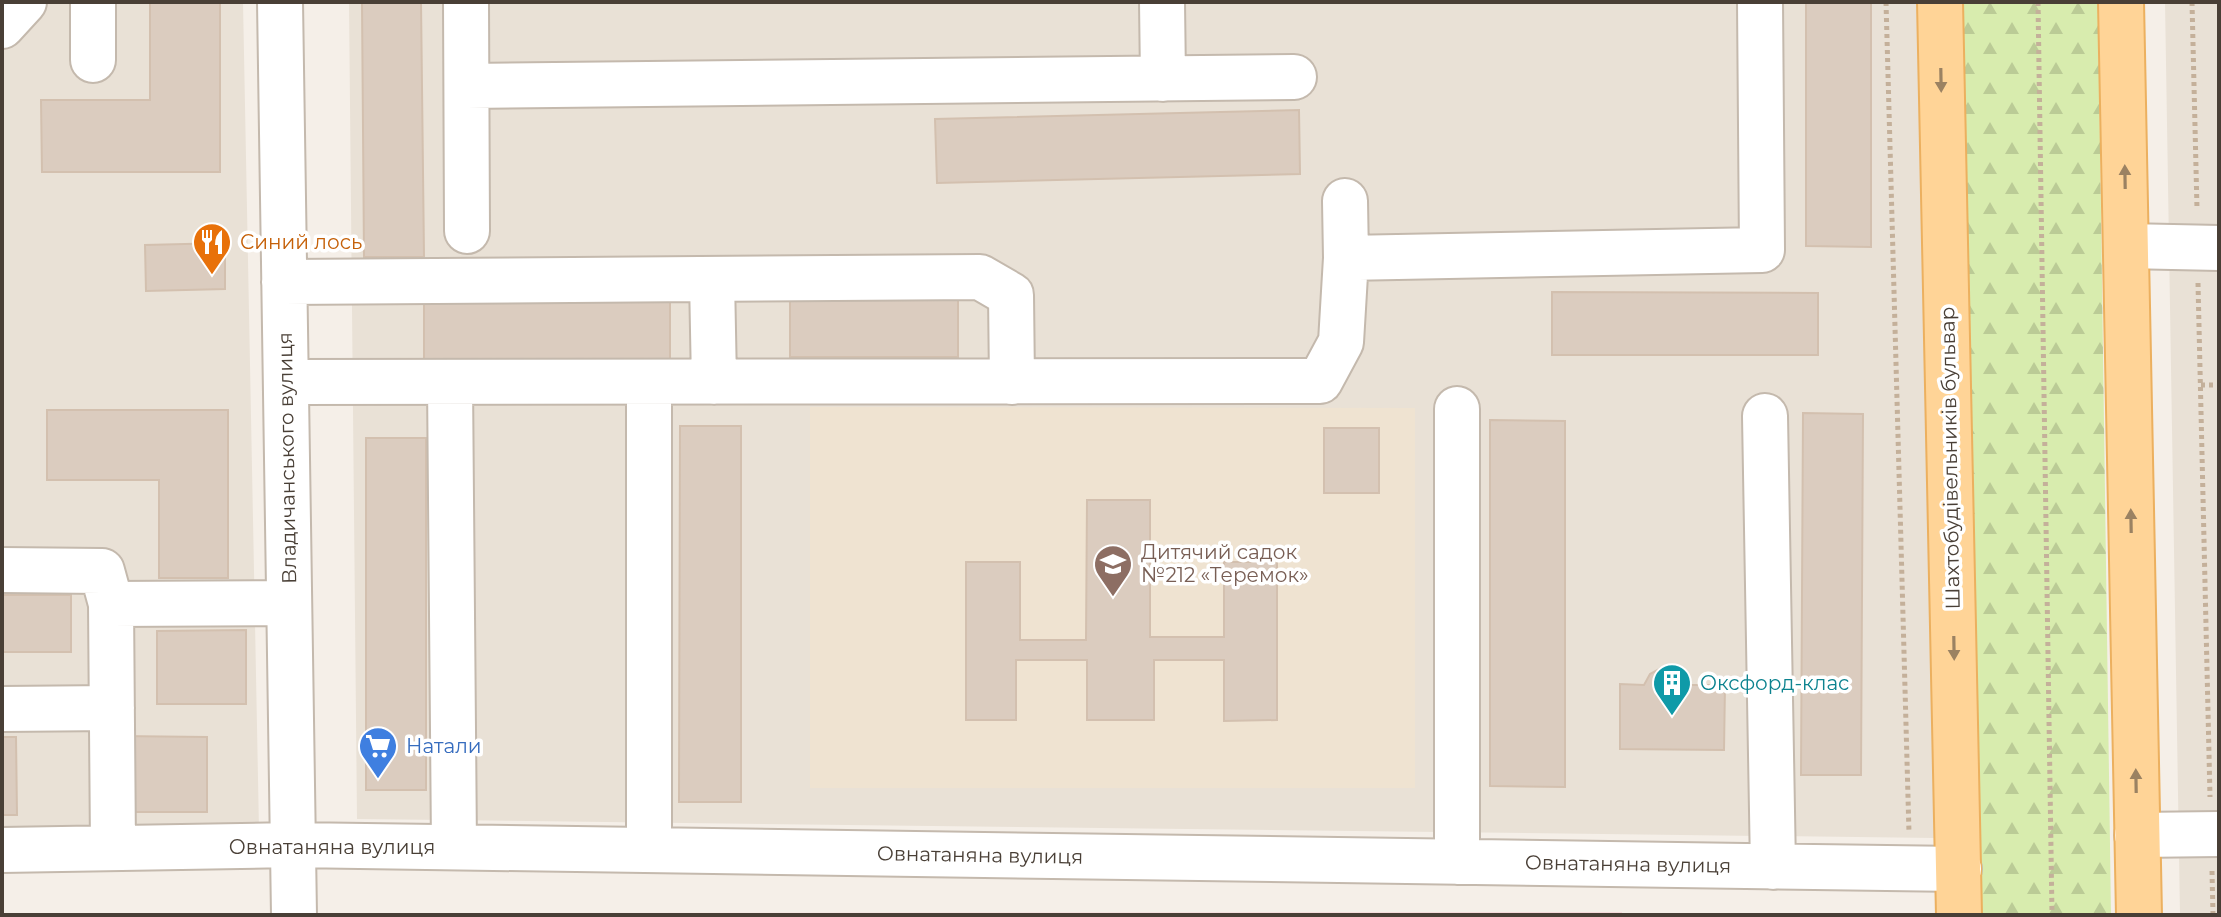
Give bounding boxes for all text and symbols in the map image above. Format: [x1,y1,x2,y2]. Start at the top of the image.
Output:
one-way arrow [1935,68,1948,93]
one-way arrow [2118,164,2131,189]
restaurant icon: Синий лось [191,221,233,276]
place label: Синий лось [240,230,362,254]
street label: Шахтобудівельників бульвар [1935,307,1965,609]
street label: Владичанського вулиця [273,332,301,584]
one-way arrow [2125,508,2137,533]
place label: Дитячий садок №212 «Теремок» [1141,540,1309,587]
school or university icon: Дитячий садок №212 «Теремок» [1092,543,1134,598]
one-way arrow [1948,636,1960,661]
building icon: Оксфорд-клас [1651,662,1693,717]
place label: Оксфорд-клас [1700,671,1849,695]
supermarket icon: Натали [357,725,399,780]
place label: Натали [406,734,482,758]
one-way arrow [2130,768,2142,793]
street label: Овнатаняна вулиця [229,835,435,859]
street label: Овнатаняна вулиця [877,841,1083,869]
street label: Овнатаняна вулиця [1525,850,1731,878]

